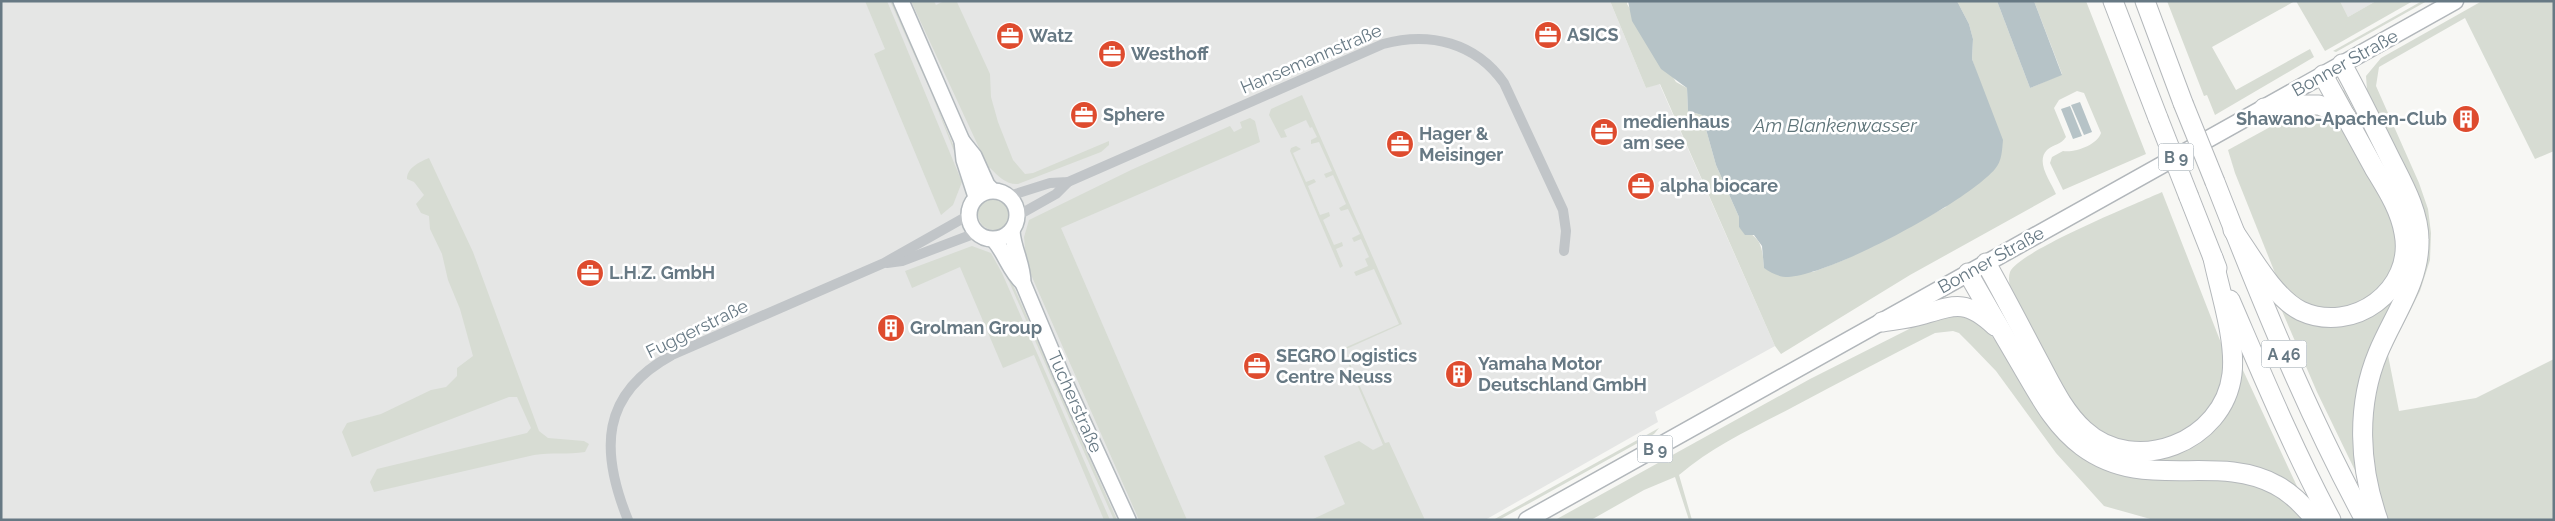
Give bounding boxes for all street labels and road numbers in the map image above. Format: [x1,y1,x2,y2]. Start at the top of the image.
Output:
street label: Hansemannstraße [1237,19,1385,98]
street label: Bonner Straße [2288,25,2402,100]
road number: B 9 [2158,144,2194,170]
street label: Bonner Straße [1934,222,2048,297]
street label: Fuggerstraße [642,295,752,362]
road number: A 46 [2262,340,2306,368]
street label: Tucherstraße [1044,348,1107,456]
road number: B 9 [1638,436,1672,462]

